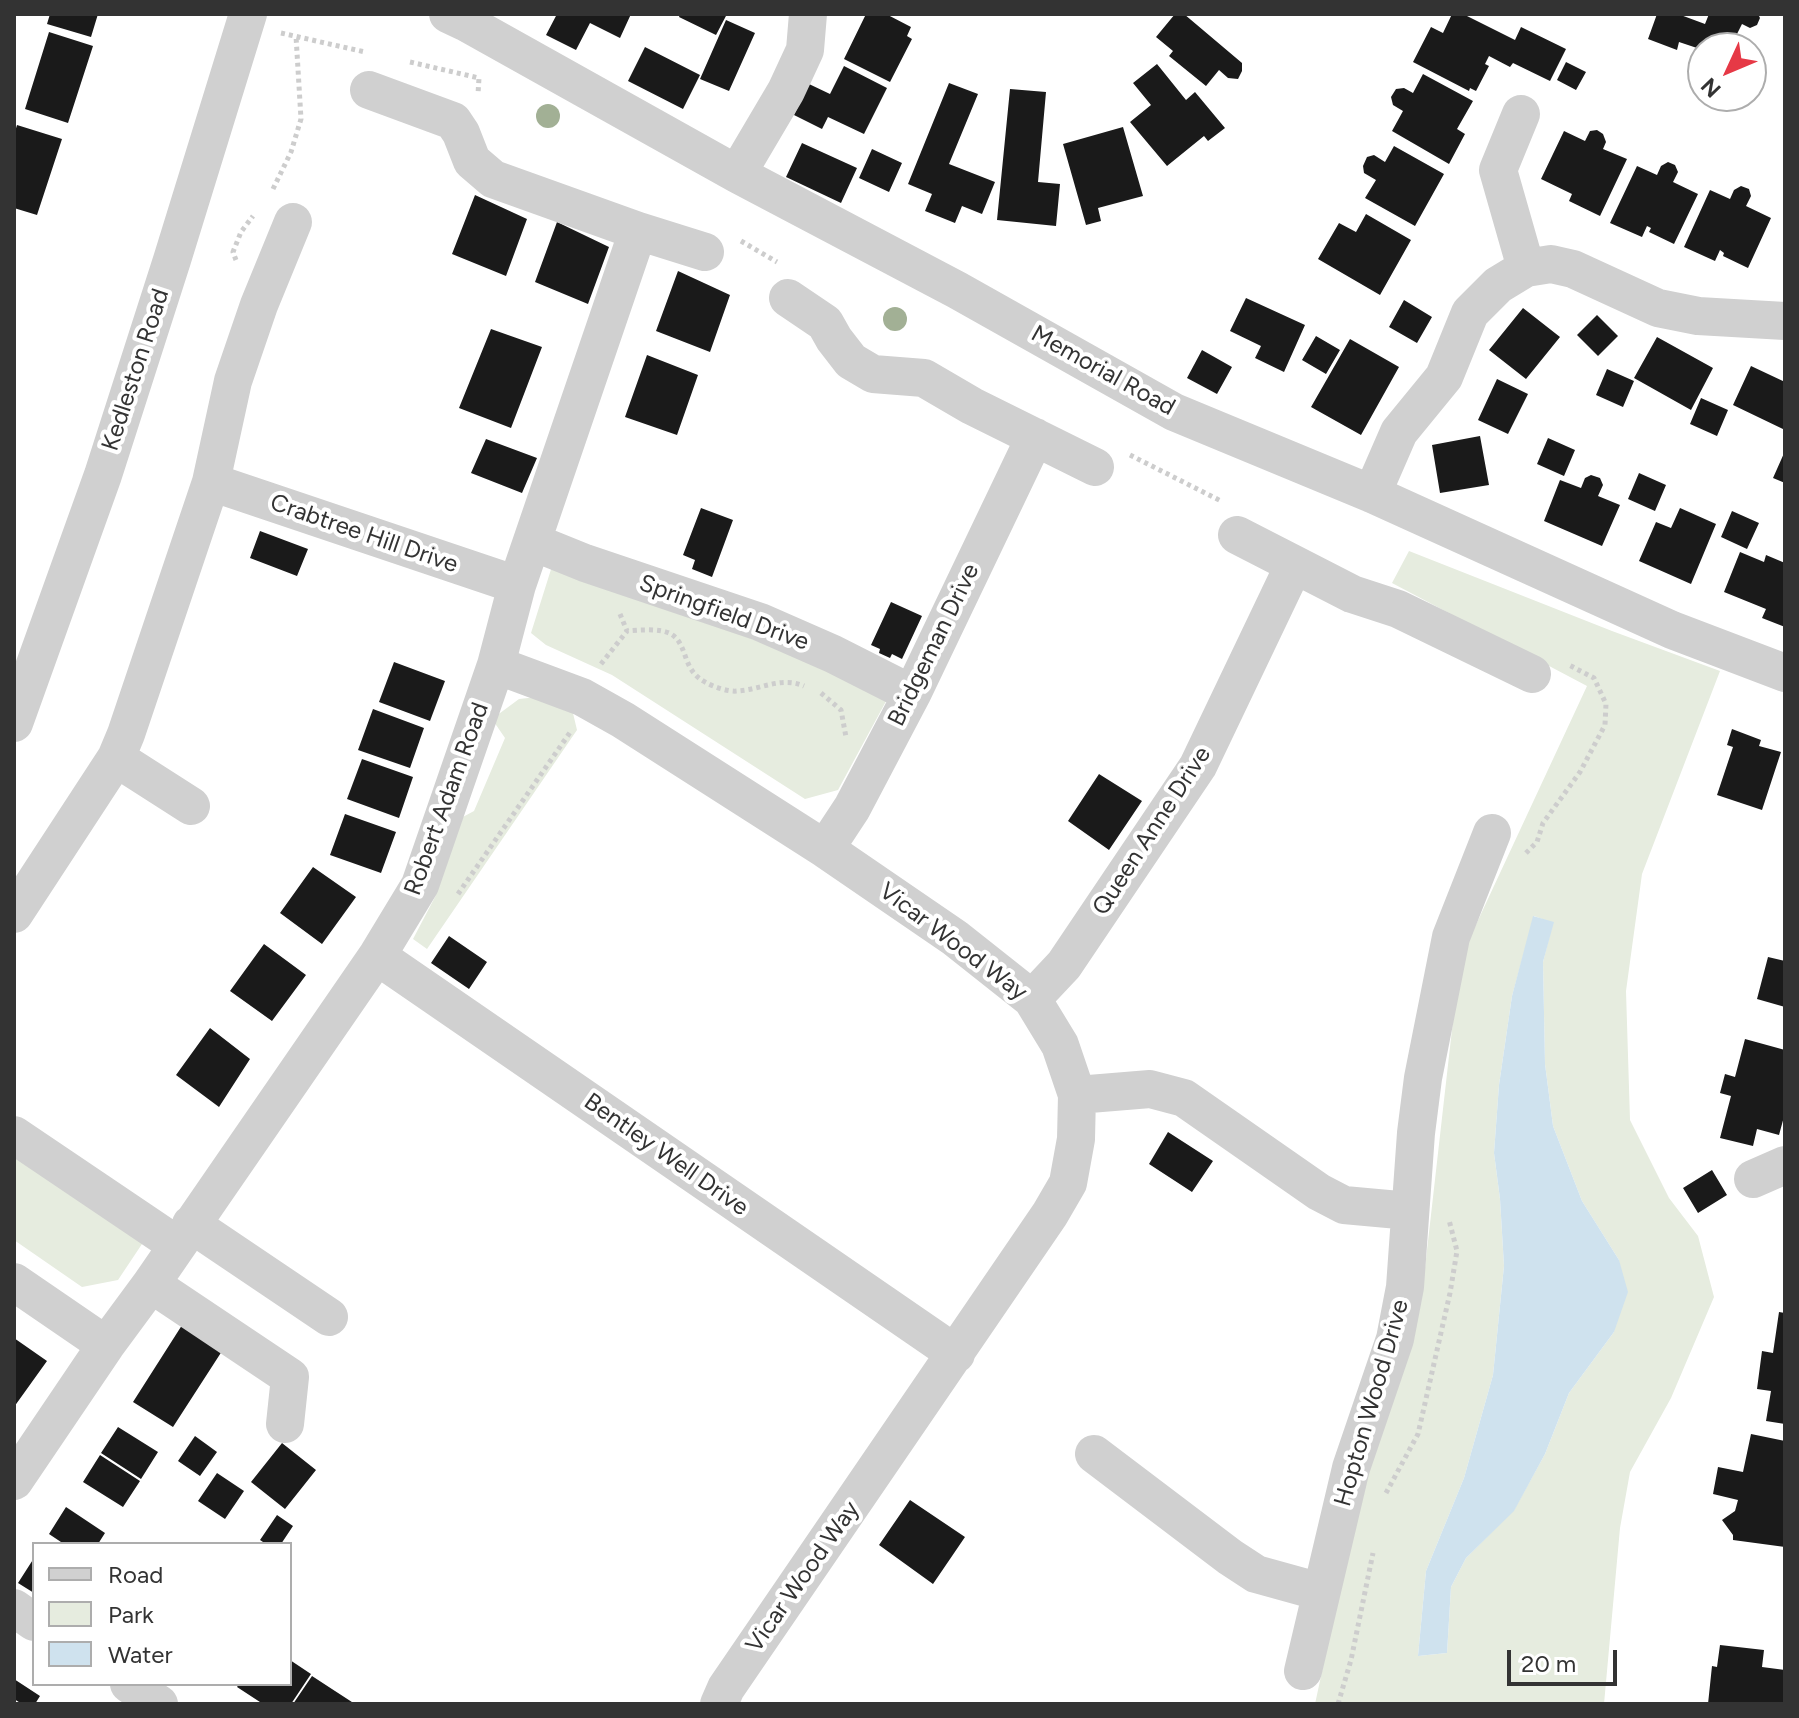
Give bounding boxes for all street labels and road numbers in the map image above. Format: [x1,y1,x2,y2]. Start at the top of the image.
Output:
street label: Kedleston Road [96,285,176,455]
street label: Memorial Road [1026,320,1180,422]
street label: Crabtree Hill Drive [266,488,462,580]
street label: Bridgeman Drive [882,559,986,731]
street label: Springfield Drive [635,569,813,657]
street label: Robert Adam Road [399,699,495,899]
street label: Queen Anne Drive [1087,741,1217,921]
street label: Vicar Wood Way [873,877,1033,1007]
street label: Bentley Well Drive [578,1088,754,1222]
street label: Hopton Wood Drive [1329,1296,1415,1510]
street label: Vicar Wood Way [740,1496,866,1658]

